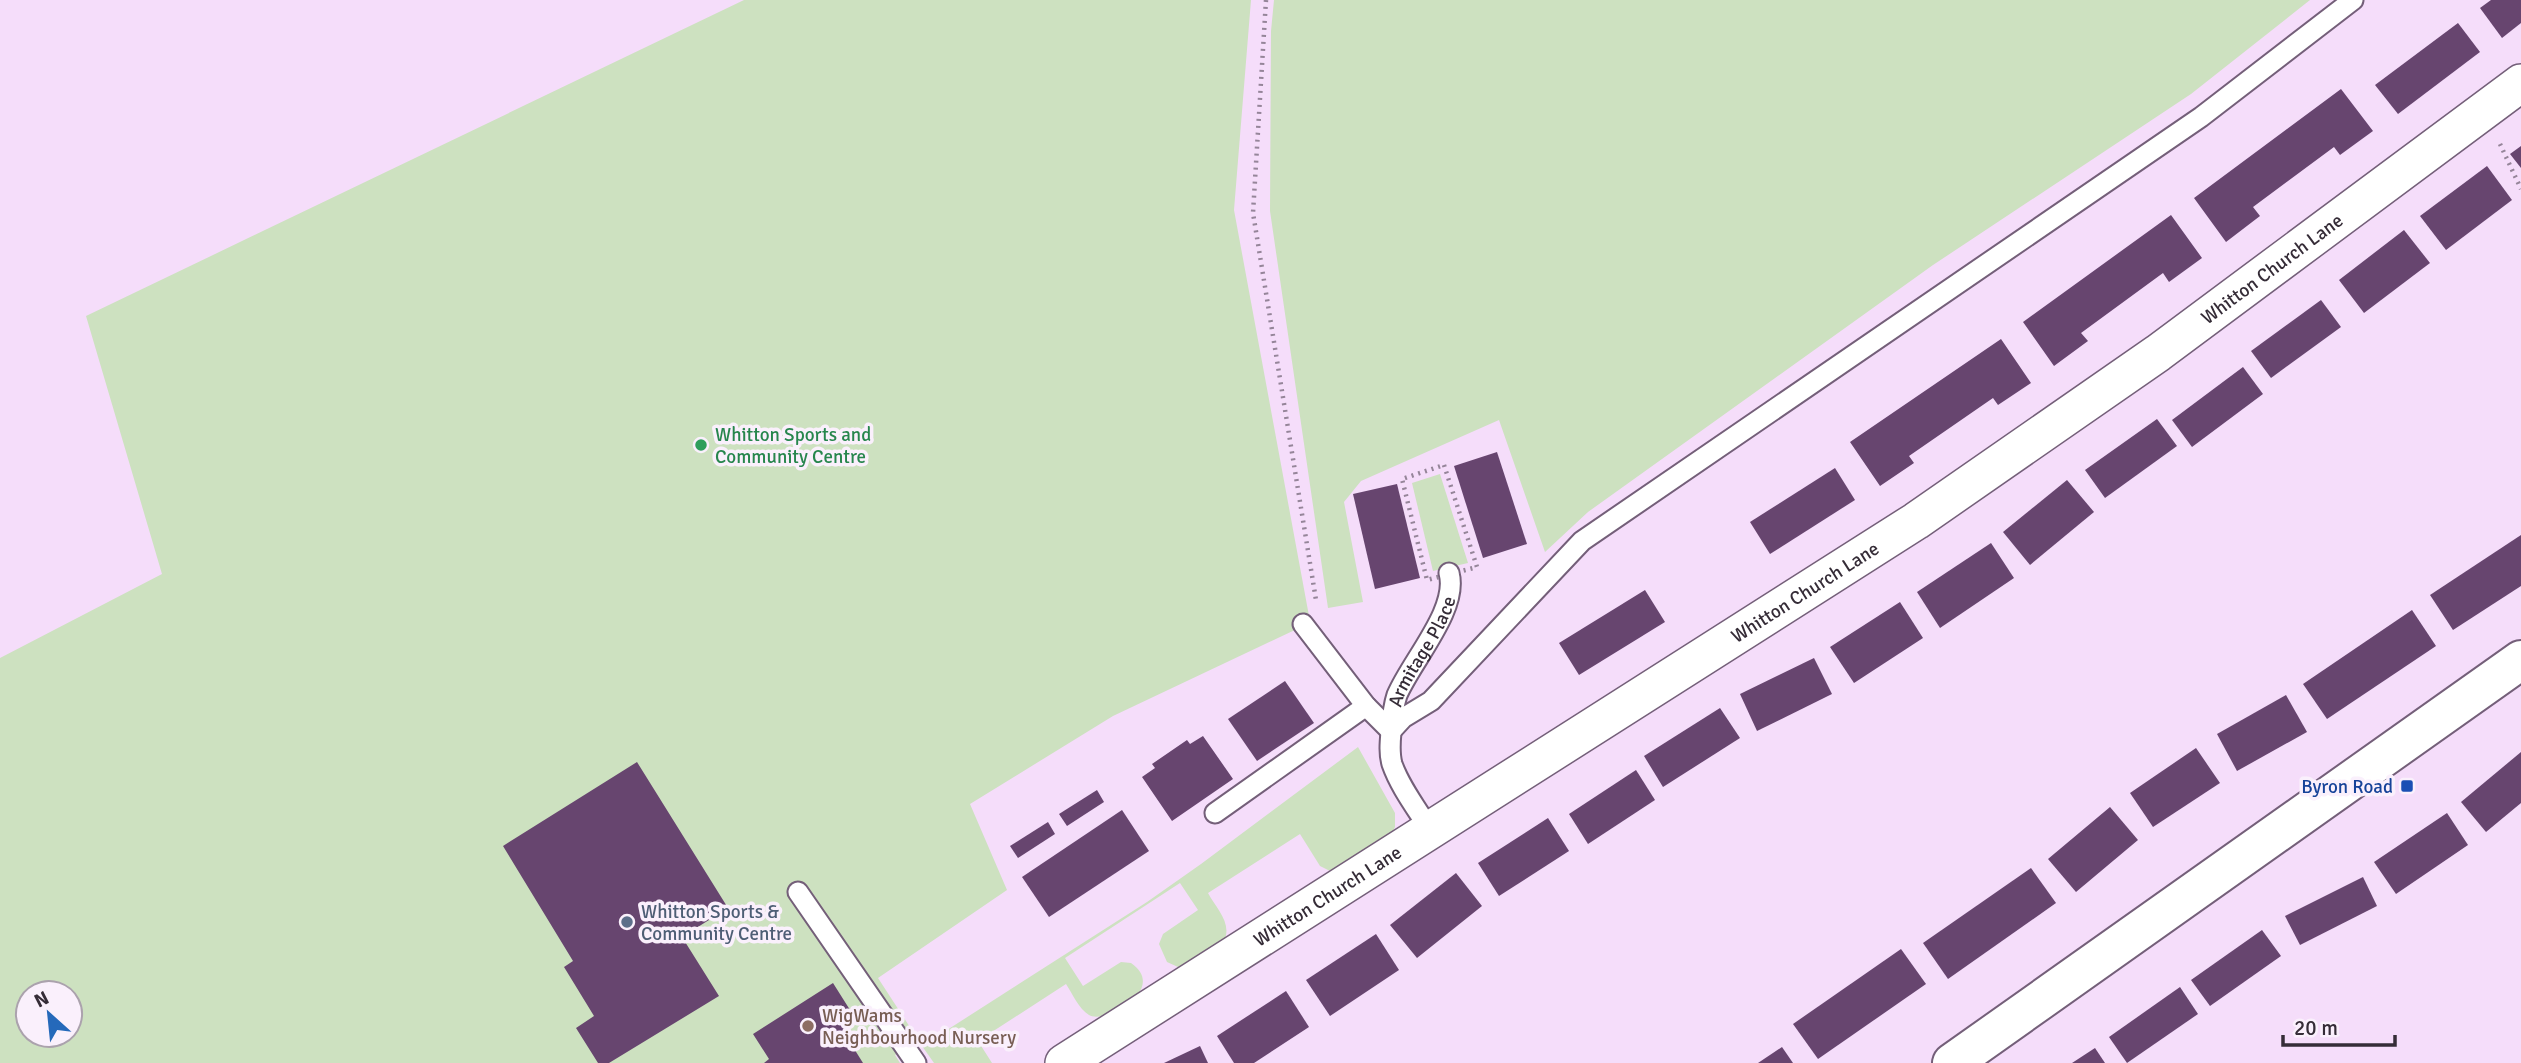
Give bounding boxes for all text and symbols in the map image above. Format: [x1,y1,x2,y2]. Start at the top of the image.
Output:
street label: Whitton Church Lane [2197,209,2348,330]
place label: Whitton Sports and Community Centre [715,423,871,469]
marker: Whitton Sports and Community Centre [693,437,709,453]
street label: Whitton Church Lane [1727,537,1884,649]
street label: Armitage Place [1383,594,1461,710]
place label: Byron Road [2301,775,2393,799]
marker: Byron Road [2399,778,2415,794]
street label: Whitton Church Lane [1249,840,1406,952]
place label: Whitton Sports & Community Centre [641,900,792,946]
marker: Whitton Sports & Community Centre [619,914,635,930]
north arrow [14,979,84,1049]
text: N [30,986,53,1013]
place label: WigWams Neighbourhood Nursery [822,1004,1016,1050]
scale bar [2283,1004,2395,1048]
text: 20 m [2294,1015,2338,1041]
marker: WigWams Neighbourhood Nursery [800,1018,816,1034]

